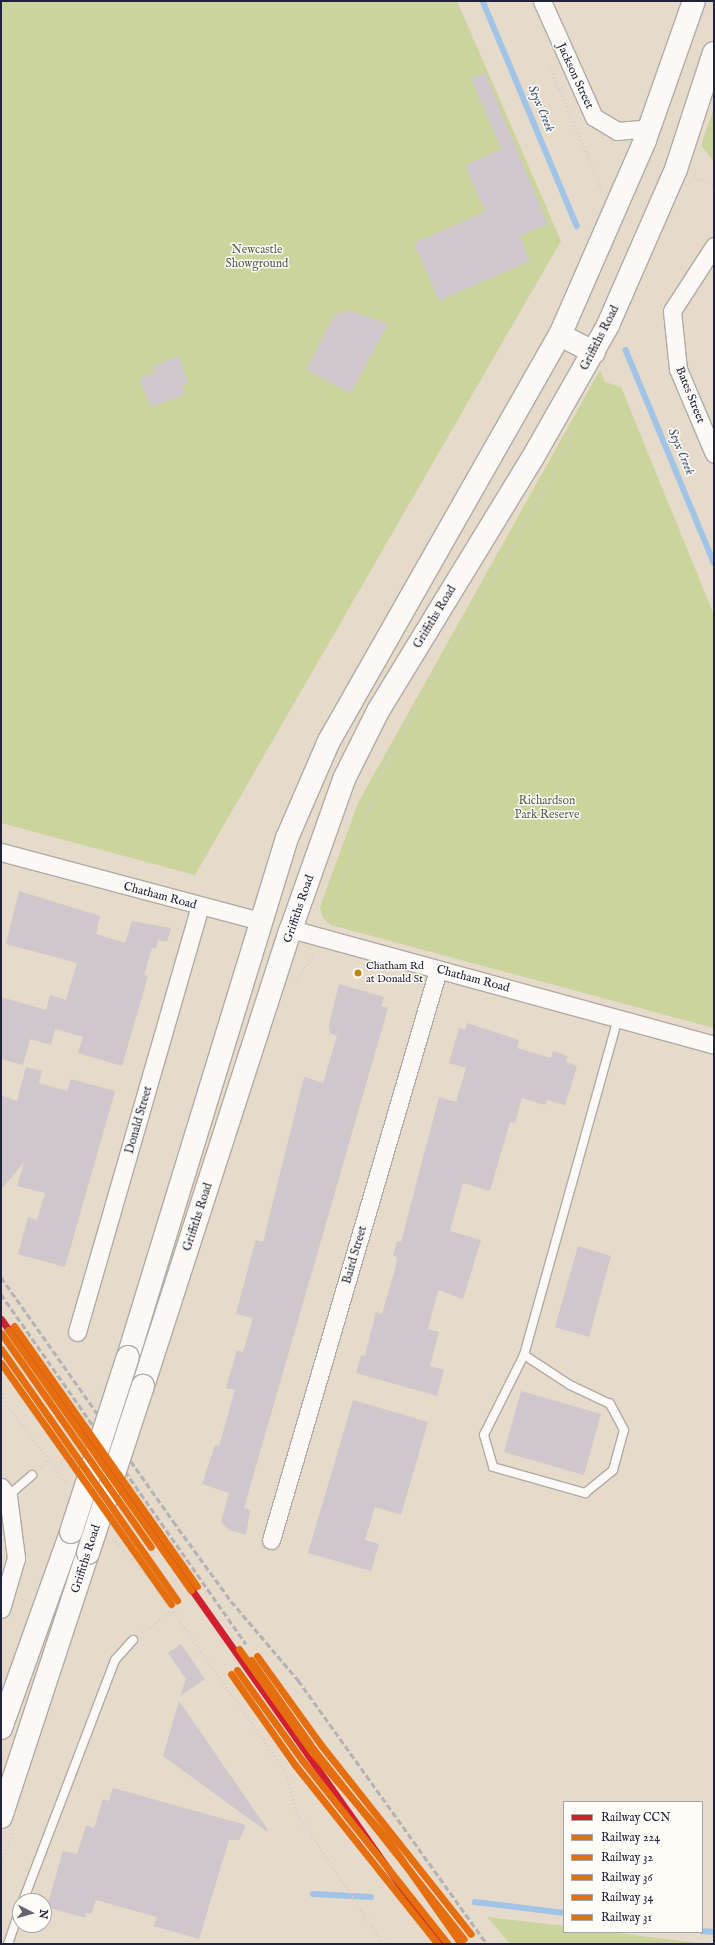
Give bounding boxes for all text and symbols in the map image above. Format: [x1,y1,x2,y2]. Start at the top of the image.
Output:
street label: Jackson Street [554,41,596,111]
water label: Styx Creek [523,83,557,135]
park label: Newcastle Showground [226,243,288,271]
street label: Griffiths Road [577,303,623,373]
street label: Bates Street [672,365,708,425]
water label: Styx Creek [663,426,697,478]
street label: Griffiths Road [411,583,459,651]
park label: Richardson Park Reserve [515,794,579,822]
street label: Griffiths Road [281,873,317,945]
street label: Chatham Road [122,879,198,913]
place label: Chatham Rd at Donald St [366,960,424,986]
street label: Chatham Road [435,962,511,996]
marker: Chatham Rd at Donald St [353,968,363,978]
street label: Donald Street [122,1085,156,1155]
street label: Griffiths Road [180,1181,216,1253]
street label: Baird Street [340,1224,370,1286]
street label: Griffiths Road [68,1523,104,1595]
legend [563,1801,703,1933]
text: Railway CCN [601,1810,671,1825]
text: Railway 224 [601,1830,660,1845]
text: Railway 32 [601,1850,653,1865]
text: Railway 36 [601,1870,653,1885]
text: Railway 34 [601,1890,653,1905]
north arrow [12,1893,52,1933]
text: N [35,1909,50,1920]
text: Railway 31 [601,1910,652,1925]

